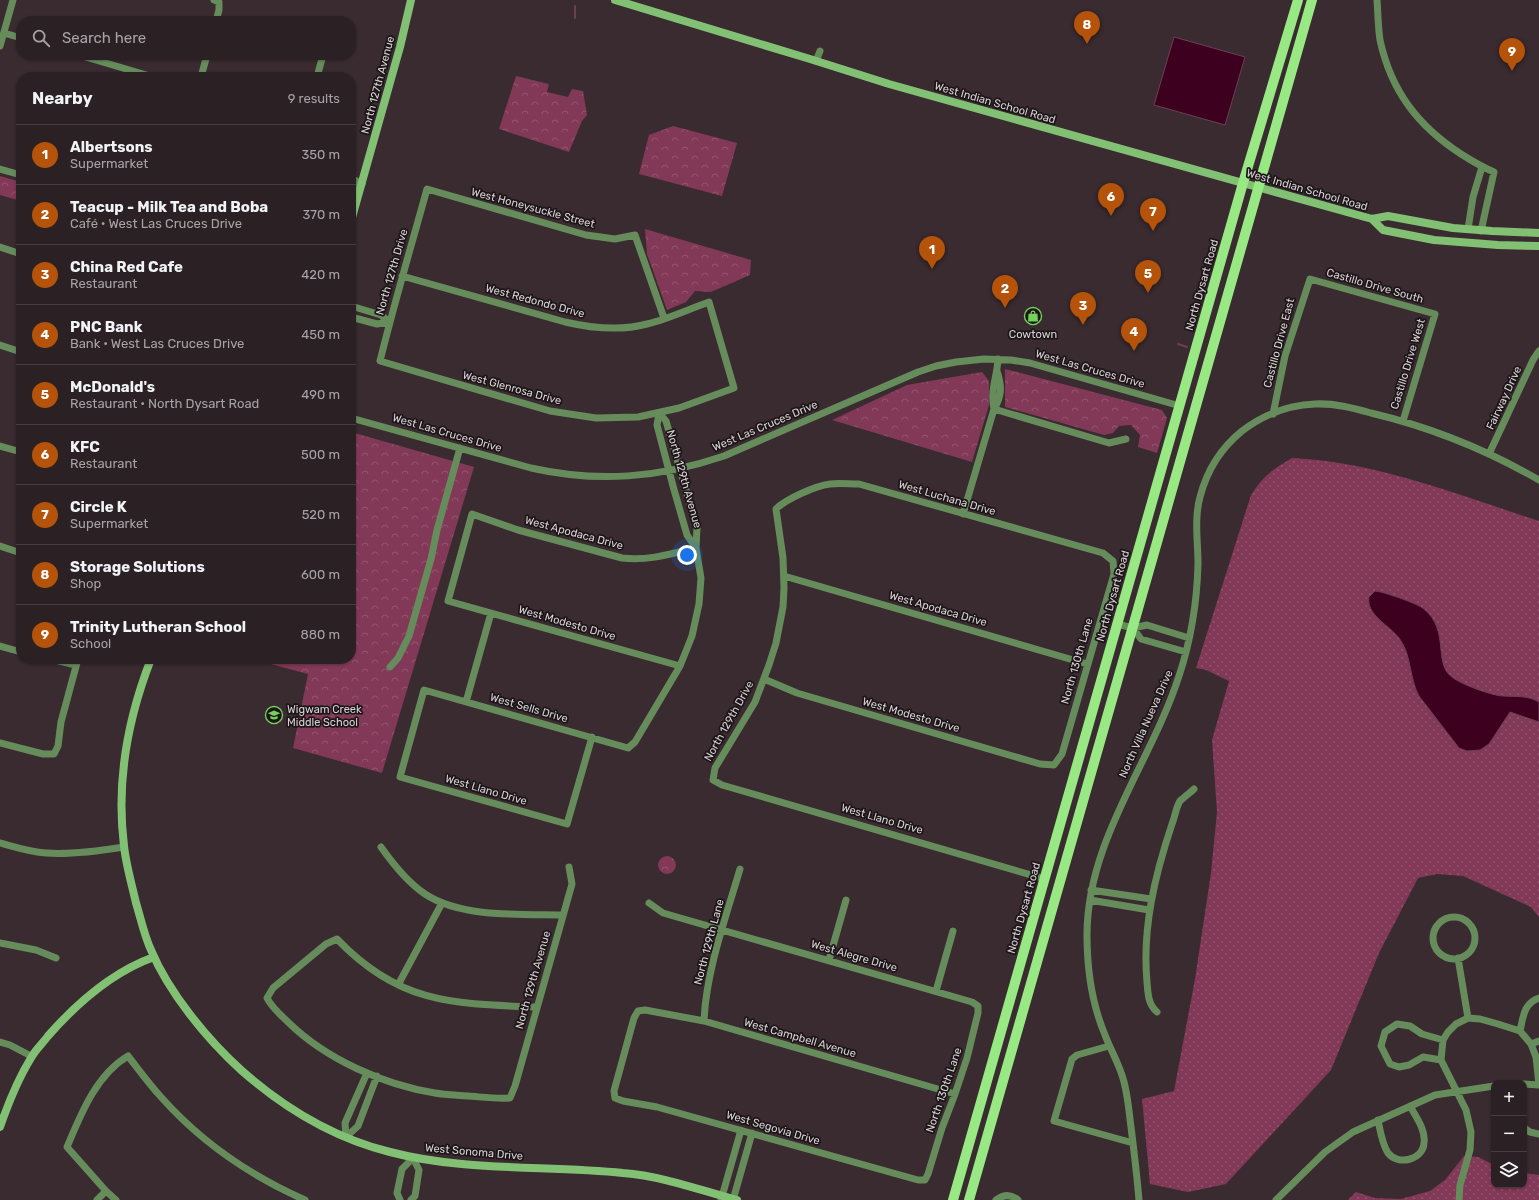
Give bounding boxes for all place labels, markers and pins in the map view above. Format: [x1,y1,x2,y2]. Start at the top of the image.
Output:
pin: 8 [1074,11,1100,44]
pin: 9 [1499,38,1525,71]
pin: 6 [1098,183,1124,216]
pin: 7 [1140,198,1166,231]
pin: 1 [919,236,945,269]
pin: 5 [1135,260,1161,293]
pin: 2 [992,275,1018,308]
pin: 3 [1070,292,1096,325]
shop icon: Cowtown [1023,306,1043,326]
pin: 4 [1121,318,1147,351]
place label: Cowtown [1009,328,1057,341]
place label: Wigwam Creek Middle School [287,703,362,729]
school or university icon: Wigwam Creek Middle School [264,705,284,725]

